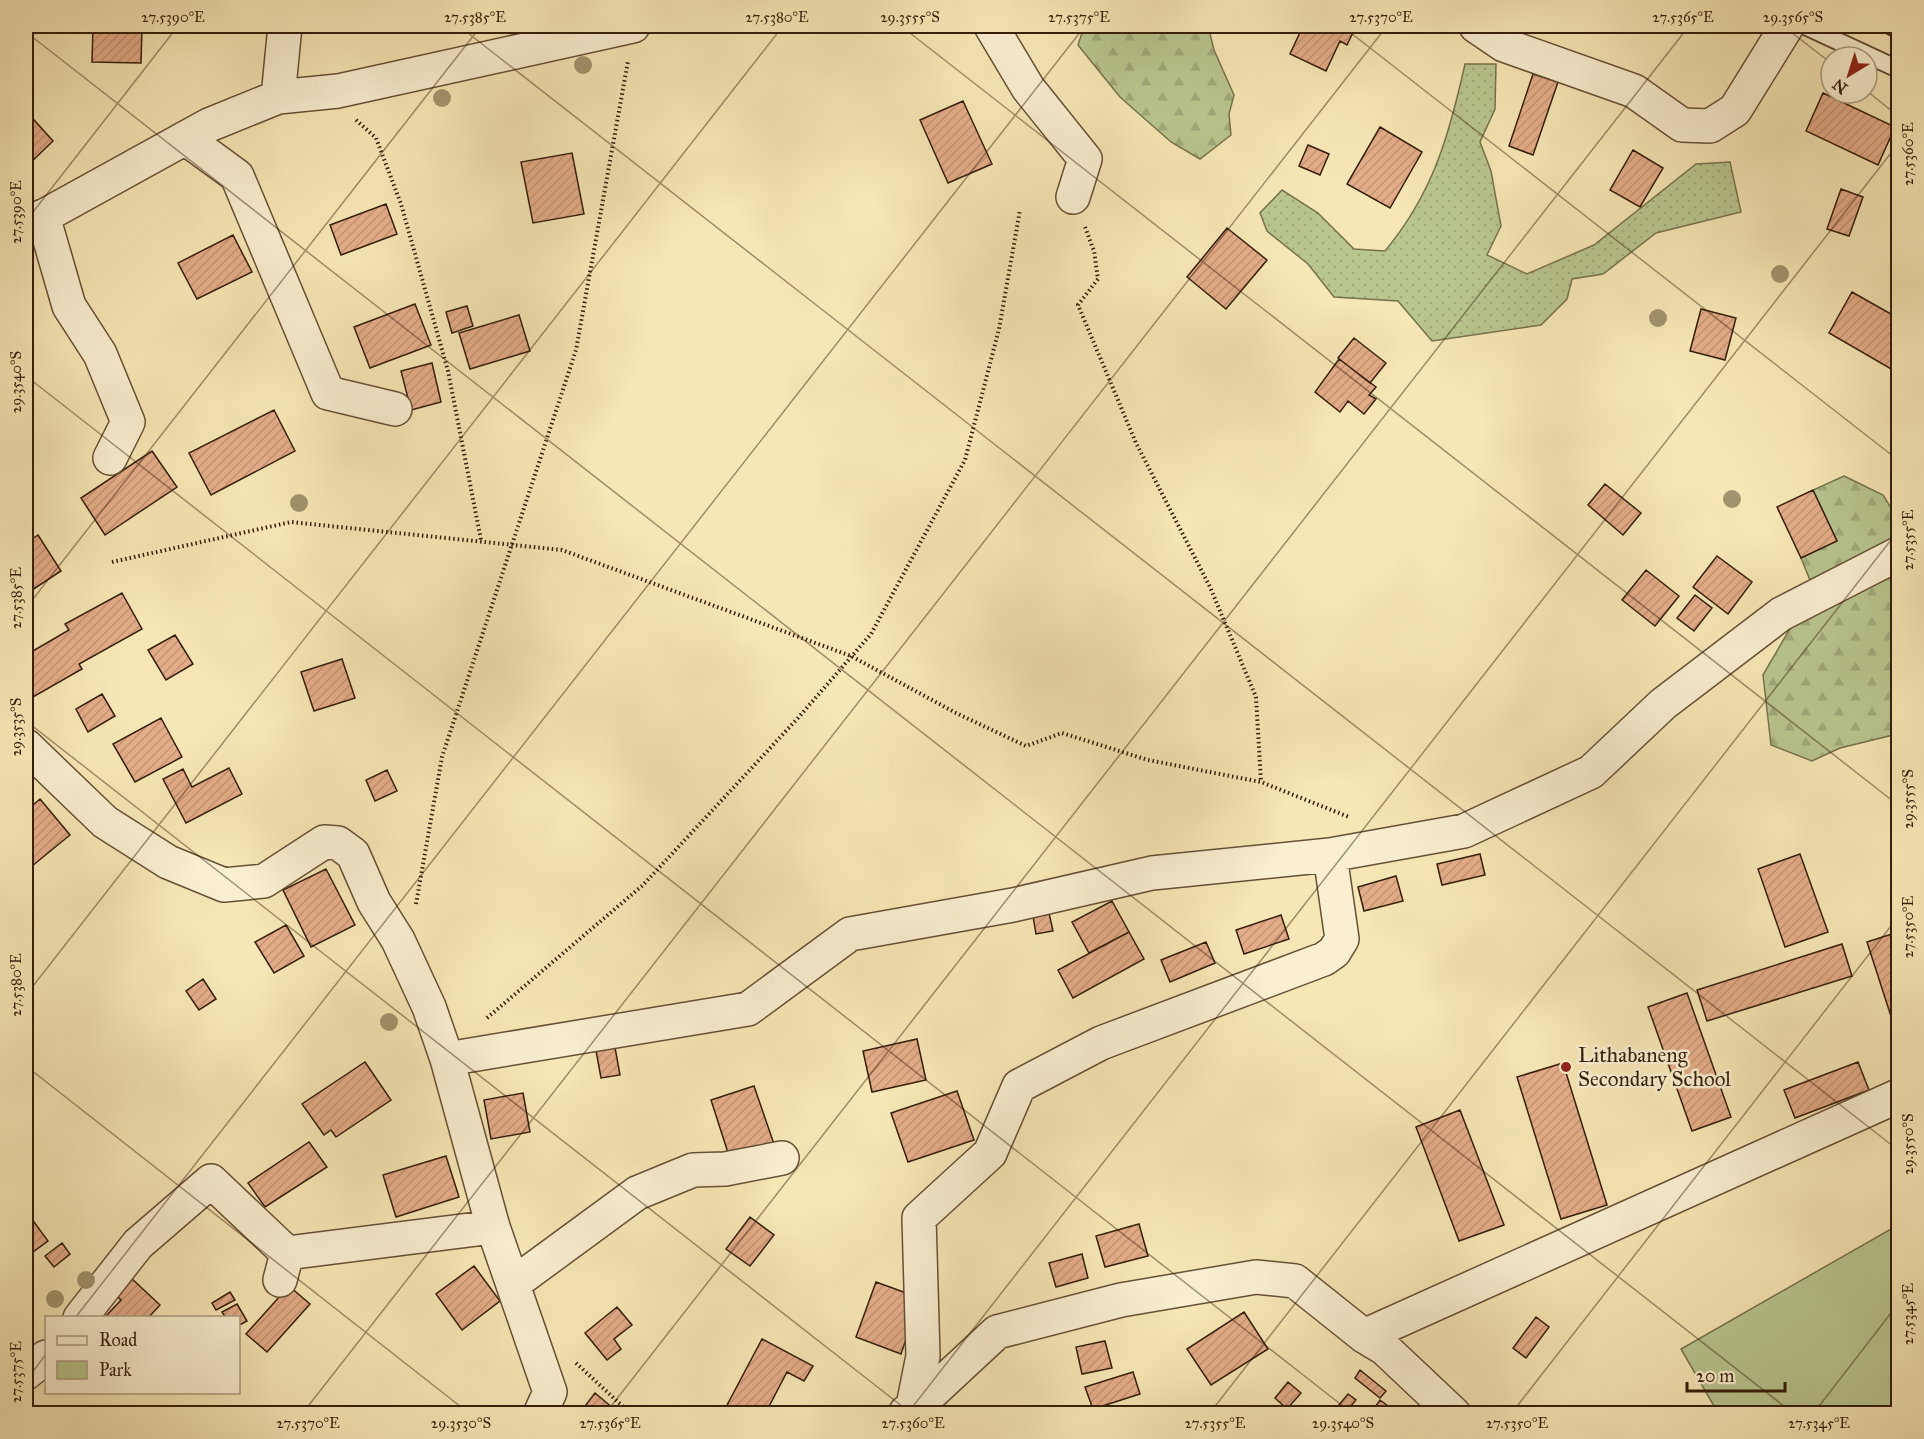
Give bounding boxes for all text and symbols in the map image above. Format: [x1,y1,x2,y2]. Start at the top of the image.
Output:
text: 27.5390°E [141,8,205,26]
text: 27.5385°E [444,8,506,26]
text: 27.5380°E [745,8,809,26]
text: 29.3555°S [880,8,940,26]
text: 27.5375°E [1048,8,1110,26]
text: 27.5370°E [1349,8,1413,26]
text: 27.5365°E [1652,8,1714,26]
text: 29.3565°S [1763,8,1823,26]
north arrow [1819,45,1879,105]
text: N [1829,75,1851,98]
text: 27.5360°E [1899,122,1917,186]
text: 27.5390°E [7,180,25,244]
text: 29.3540°S [7,351,25,413]
text: 27.5355°E [1899,509,1917,570]
text: 27.5385°E [7,567,25,629]
text: 29.3535°S [7,698,25,756]
text: 29.3555°S [1899,769,1917,829]
text: 27.5350°E [1899,895,1917,958]
text: 27.5380°E [7,953,25,1017]
place label: Lithabaneng Secondary School [1578,1042,1731,1092]
marker: Lithabaneng Secondary School [1559,1060,1573,1074]
text: 29.3550°S [1899,1113,1917,1175]
text: 27.5345°E [1899,1283,1917,1345]
legend [45,1316,240,1394]
text: Road [99,1329,137,1351]
text: 27.5375°E [7,1341,25,1403]
scale bar [1687,1355,1784,1393]
text: Park [99,1359,132,1381]
text: 20 m [1696,1365,1734,1387]
text: 27.5370°E [276,1414,340,1432]
text: 29.3530°S [431,1414,491,1432]
text: 27.5365°E [579,1414,641,1432]
text: 27.5360°E [881,1414,945,1432]
text: 27.5355°E [1185,1414,1246,1432]
text: 29.3540°S [1312,1414,1374,1432]
text: 27.5350°E [1486,1414,1549,1432]
text: 27.5345°E [1788,1414,1850,1432]

